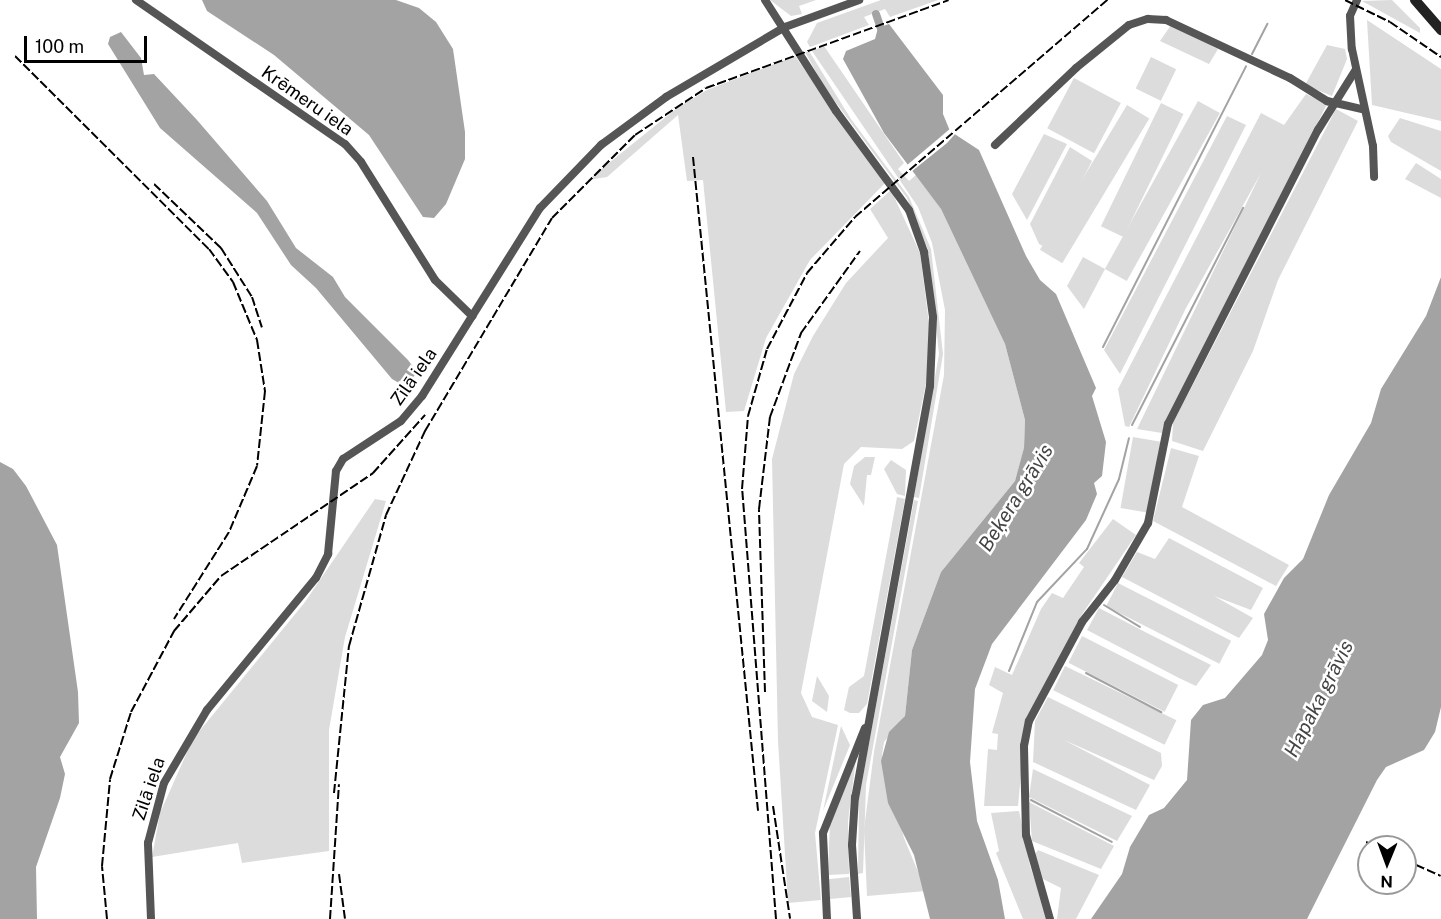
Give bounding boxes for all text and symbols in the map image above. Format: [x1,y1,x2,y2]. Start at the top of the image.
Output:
scale bar [27,24,150,62]
text: 100 m [35,36,84,57]
street label: Krēmeru iela [257,61,357,141]
street label: Zilā iela [386,344,442,410]
water label: Beķera grāvis [974,440,1058,556]
water label: Hapaka grāvis [1279,637,1359,761]
street label: Zilā iela [128,755,170,823]
north arrow [1357,835,1417,895]
text: N [1380,872,1393,891]

